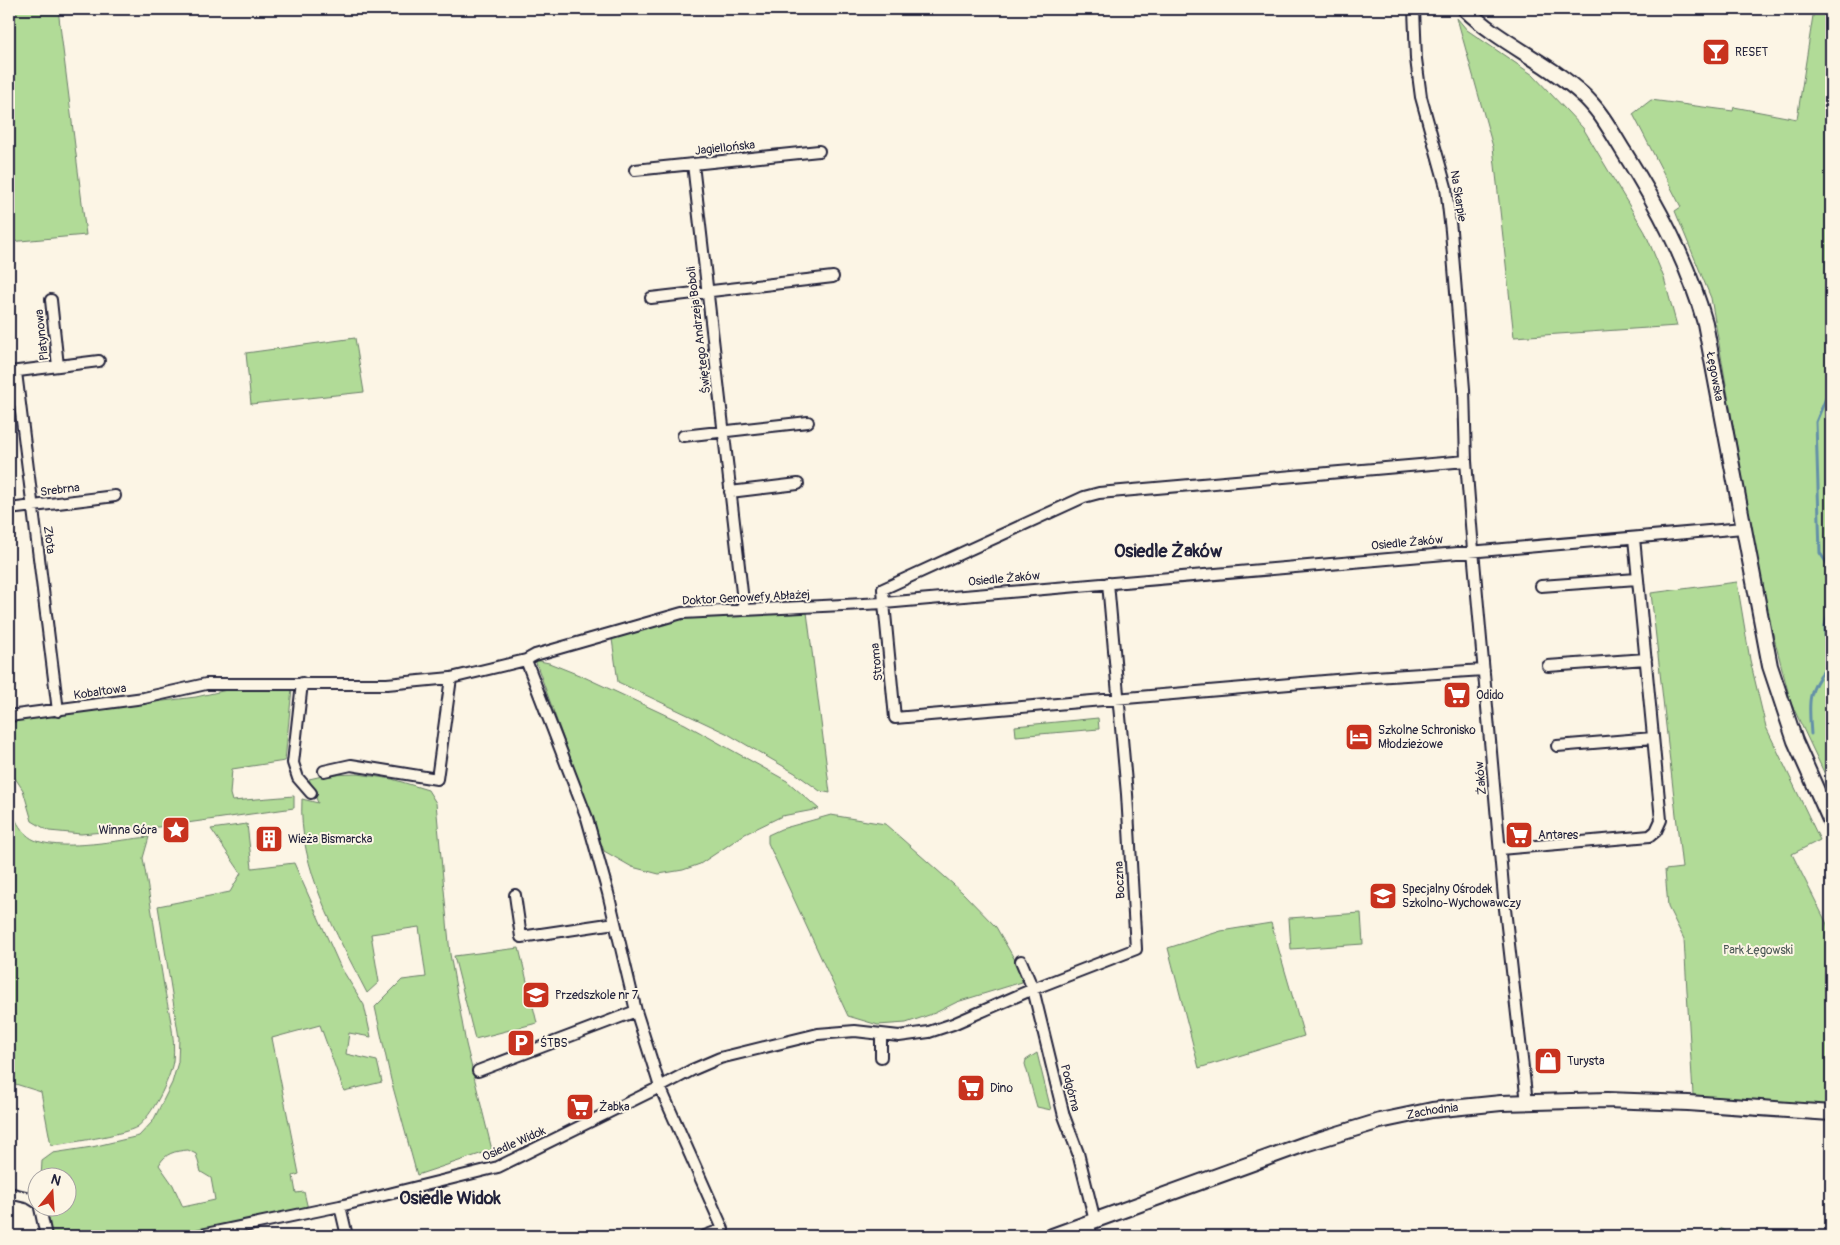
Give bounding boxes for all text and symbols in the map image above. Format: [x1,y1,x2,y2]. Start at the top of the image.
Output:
bar icon: RESET [1701,37,1731,67]
place label: RESET [1735,45,1768,60]
street label: Jagiellońska [694,137,756,159]
street label: Na Skarpie [1447,169,1469,223]
street label: Świętego Andrzeja Boboli [683,266,714,395]
street label: Platynowa [32,308,52,361]
street label: Łęgowska [1703,350,1727,403]
street label: Srebrna [39,480,81,500]
street label: Złota [40,525,58,555]
street label: Osiedle Żaków [1370,531,1444,554]
district label: Osiedle Żaków [1114,540,1223,563]
street label: Osiedle Żaków [967,567,1041,590]
street label: Doktor Genowefy Abłażej [682,587,810,609]
street label: Stroma [868,642,886,682]
supermarket icon: Odido [1442,680,1472,710]
street label: Kobaltowa [73,681,128,703]
place label: Odido [1476,688,1504,703]
hotel icon: Szkolne Schronisko Młodzieżowe [1344,722,1374,752]
place label: Szkolne Schronisko Młodzieżowe [1378,723,1476,752]
street label: Żaków [1471,761,1490,796]
place icon: Winna Góra [161,815,191,845]
supermarket icon: Antares [1504,820,1534,850]
place label: Winna Góra [99,823,157,838]
building icon: Wieża Bismarcka [254,824,284,854]
place label: Antares [1538,828,1579,843]
place label: Wieża Bismarcka [288,832,373,847]
street label: Boczna [1111,860,1128,899]
school or university icon: Specjalny Ośrodek Szkolno-Wychowawczy [1368,881,1398,911]
place label: Specjalny Ośrodek Szkolno-Wychowawczy [1402,882,1521,911]
park label: Park Łęgowski [1723,943,1793,958]
school or university icon: Przedszkole nr 7 [521,980,551,1010]
place label: Przedszkole nr 7 [555,988,639,1003]
parking icon: ŚTBS [506,1028,536,1058]
place label: ŚTBS [540,1035,568,1051]
shop icon: Turysta [1533,1046,1563,1076]
place label: Turysta [1567,1054,1605,1069]
street label: Podgórna [1057,1063,1083,1114]
supermarket icon: Dino [956,1073,986,1103]
place label: Dino [990,1081,1014,1096]
supermarket icon: Żabka [565,1092,595,1122]
place label: Żabka [599,1099,630,1115]
street label: Zachodnia [1405,1100,1459,1123]
street label: Osiedle Widok [480,1123,548,1165]
north arrow [28,1168,78,1218]
text: N [49,1171,63,1190]
district label: Osiedle Widok [399,1187,501,1210]

